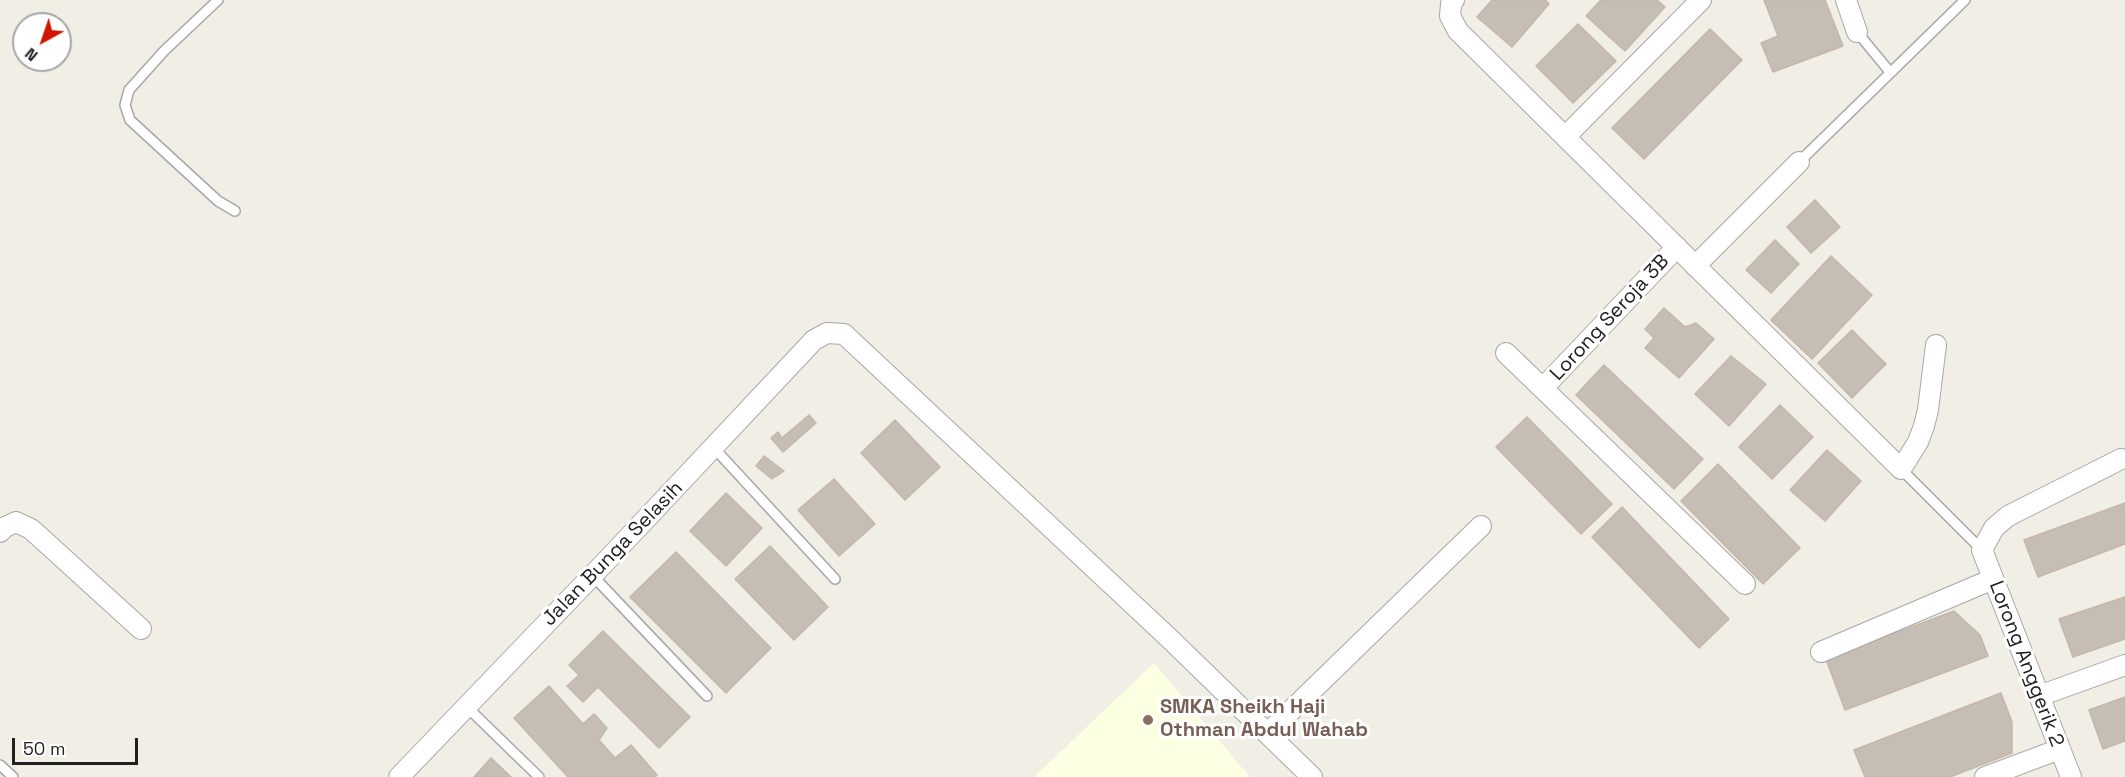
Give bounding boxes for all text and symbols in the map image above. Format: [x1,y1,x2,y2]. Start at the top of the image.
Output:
north arrow [12,12,72,72]
text: N [21,43,42,66]
street label: Lorong Seroja 3B [1545,250,1675,386]
street label: Jalan Bunga Selasih [538,477,688,631]
street label: Lorong Anggerik 2 [1983,578,2069,750]
place label: SMKA Sheikh Haji Othman Abdul Wahab [1160,696,1368,743]
marker: SMKA Sheikh Haji Othman Abdul Wahab [1141,713,1155,727]
scale bar [15,726,141,764]
text: 50 m [23,737,65,760]

